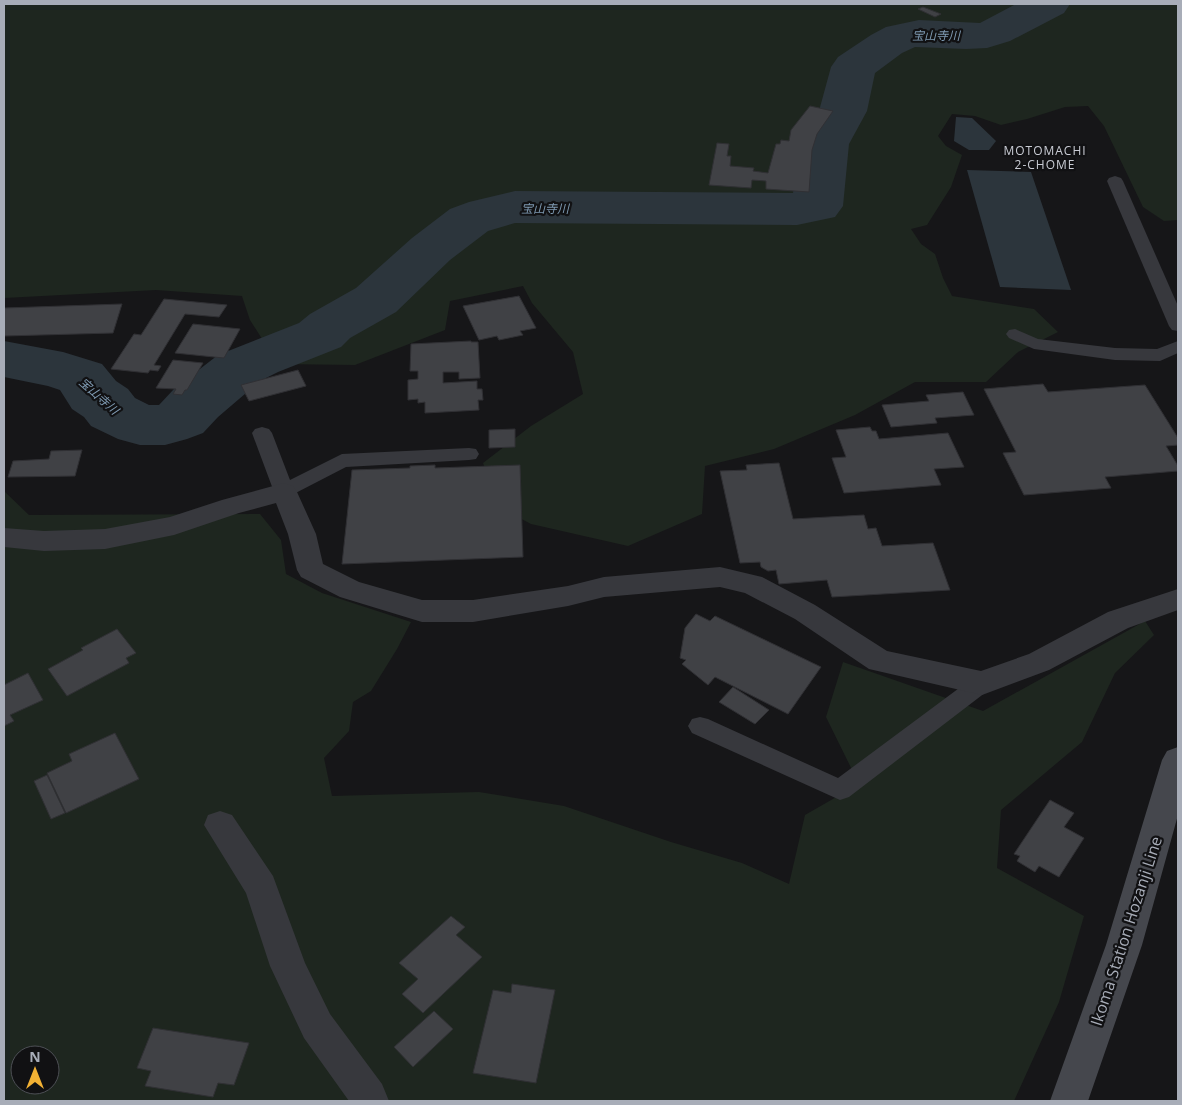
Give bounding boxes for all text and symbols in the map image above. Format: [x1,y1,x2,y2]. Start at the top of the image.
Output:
water label: 宝山寺川 [912,27,962,44]
district label: MOTOMACHI 2-CHOME [1003,142,1087,173]
water label: 宝山寺川 [521,200,571,217]
water label: 宝山寺川 [75,374,124,420]
street label: Ikoma Station Hozanji Line [1085,833,1167,1029]
north arrow [10,1045,60,1095]
text: N [29,1047,41,1066]

